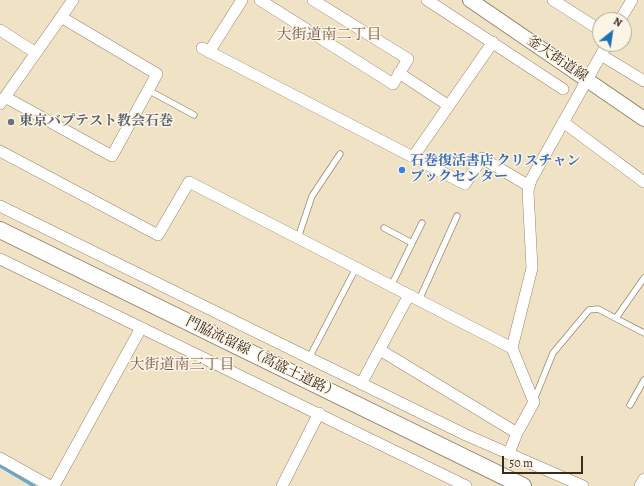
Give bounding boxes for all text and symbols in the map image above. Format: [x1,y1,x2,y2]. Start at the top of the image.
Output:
north arrow [592,12,632,52]
text: N [611,14,625,31]
district label: 大街道南二丁目 [277,26,381,44]
street label: 釜大街道線 [523,32,591,86]
place label: 東京バプテスト教会石巻 [19,114,173,130]
marker: 東京バプテスト教会石巻 [6,117,16,127]
place label: 石巻復活書店 クリスチャン ブックセンター [410,154,580,186]
marker: 石巻復活書店 クリスチャン ブックセンター [397,165,407,175]
street label: 門脇流留線（高盛土道路） [183,314,341,402]
district label: 大街道南三丁目 [130,356,234,374]
scale bar [504,448,585,474]
text: 50 m [509,455,533,471]

